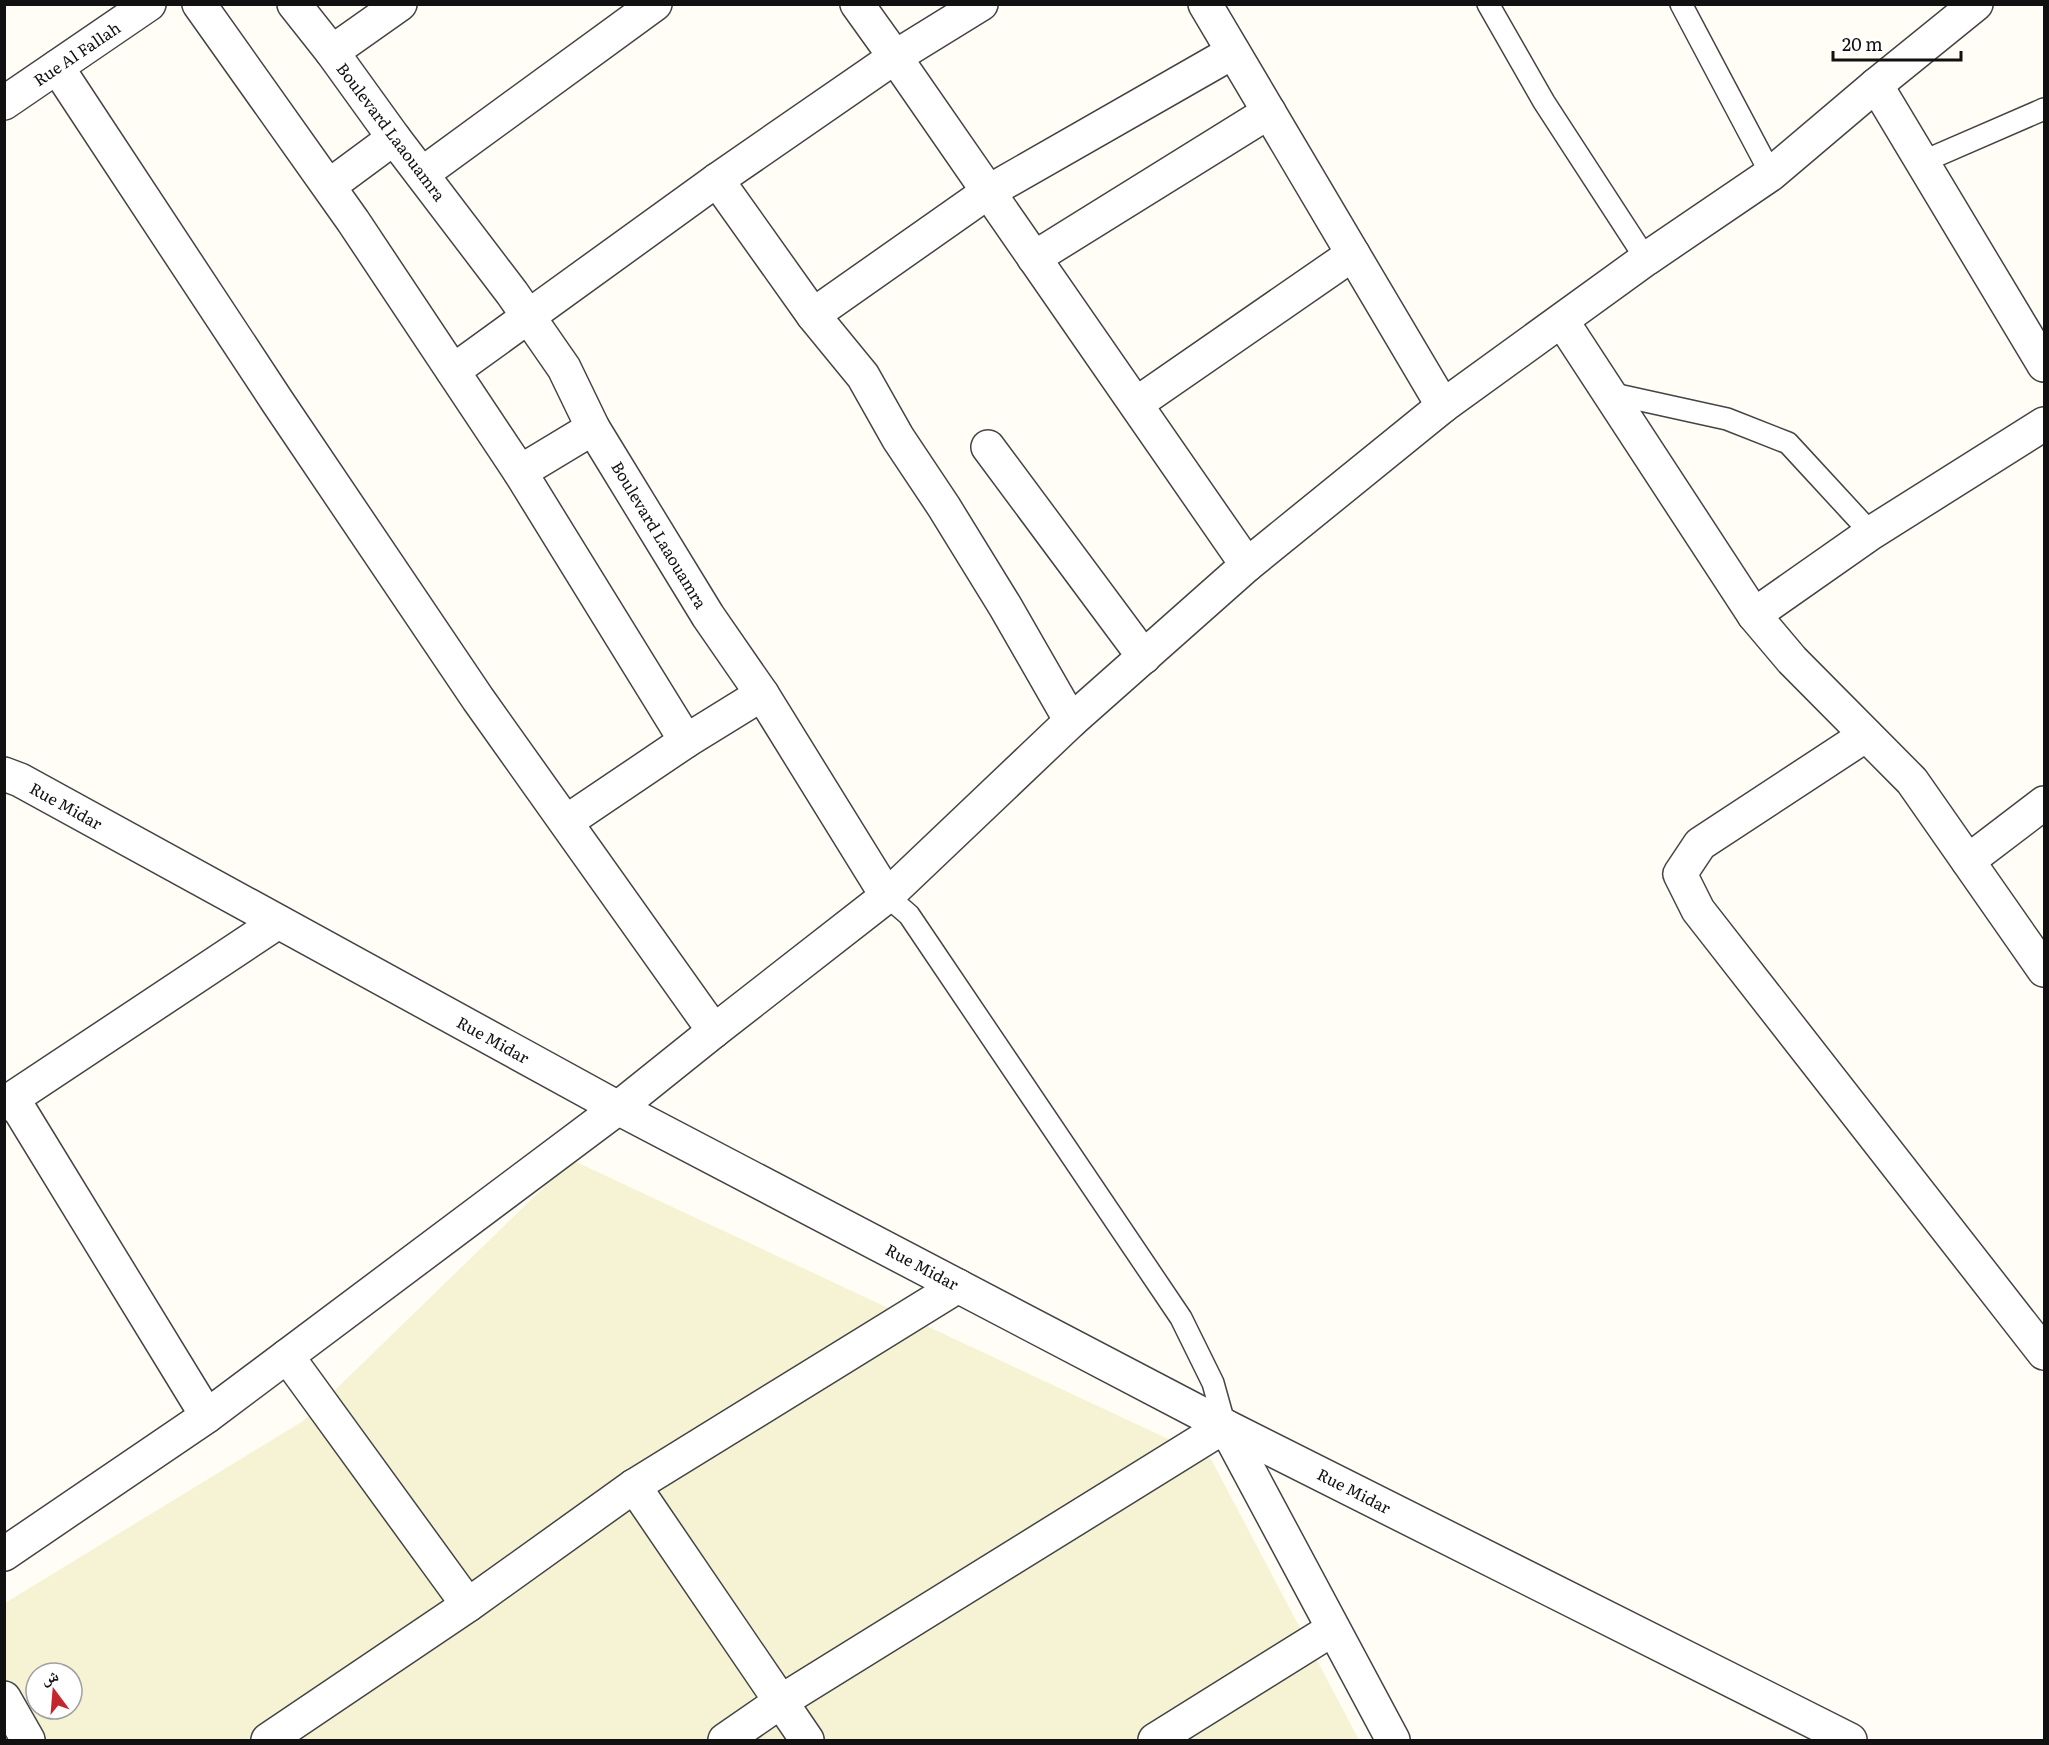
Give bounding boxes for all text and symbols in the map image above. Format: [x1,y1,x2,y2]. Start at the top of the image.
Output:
street label: Rue Al Fallah [28,15,125,91]
scale bar [1833,24,1960,62]
text: 20 m [1842,30,1883,57]
street label: Boulevard Laaouamra [332,57,452,206]
street label: Boulevard Laaouamra [606,456,714,613]
street label: Rue Midar [26,775,107,835]
street label: Rue Midar [453,1009,534,1069]
street label: Rue Midar [882,1237,964,1296]
street label: Rue Midar [1314,1461,1396,1519]
north arrow [24,1661,84,1721]
text: ش [38,1662,61,1689]

